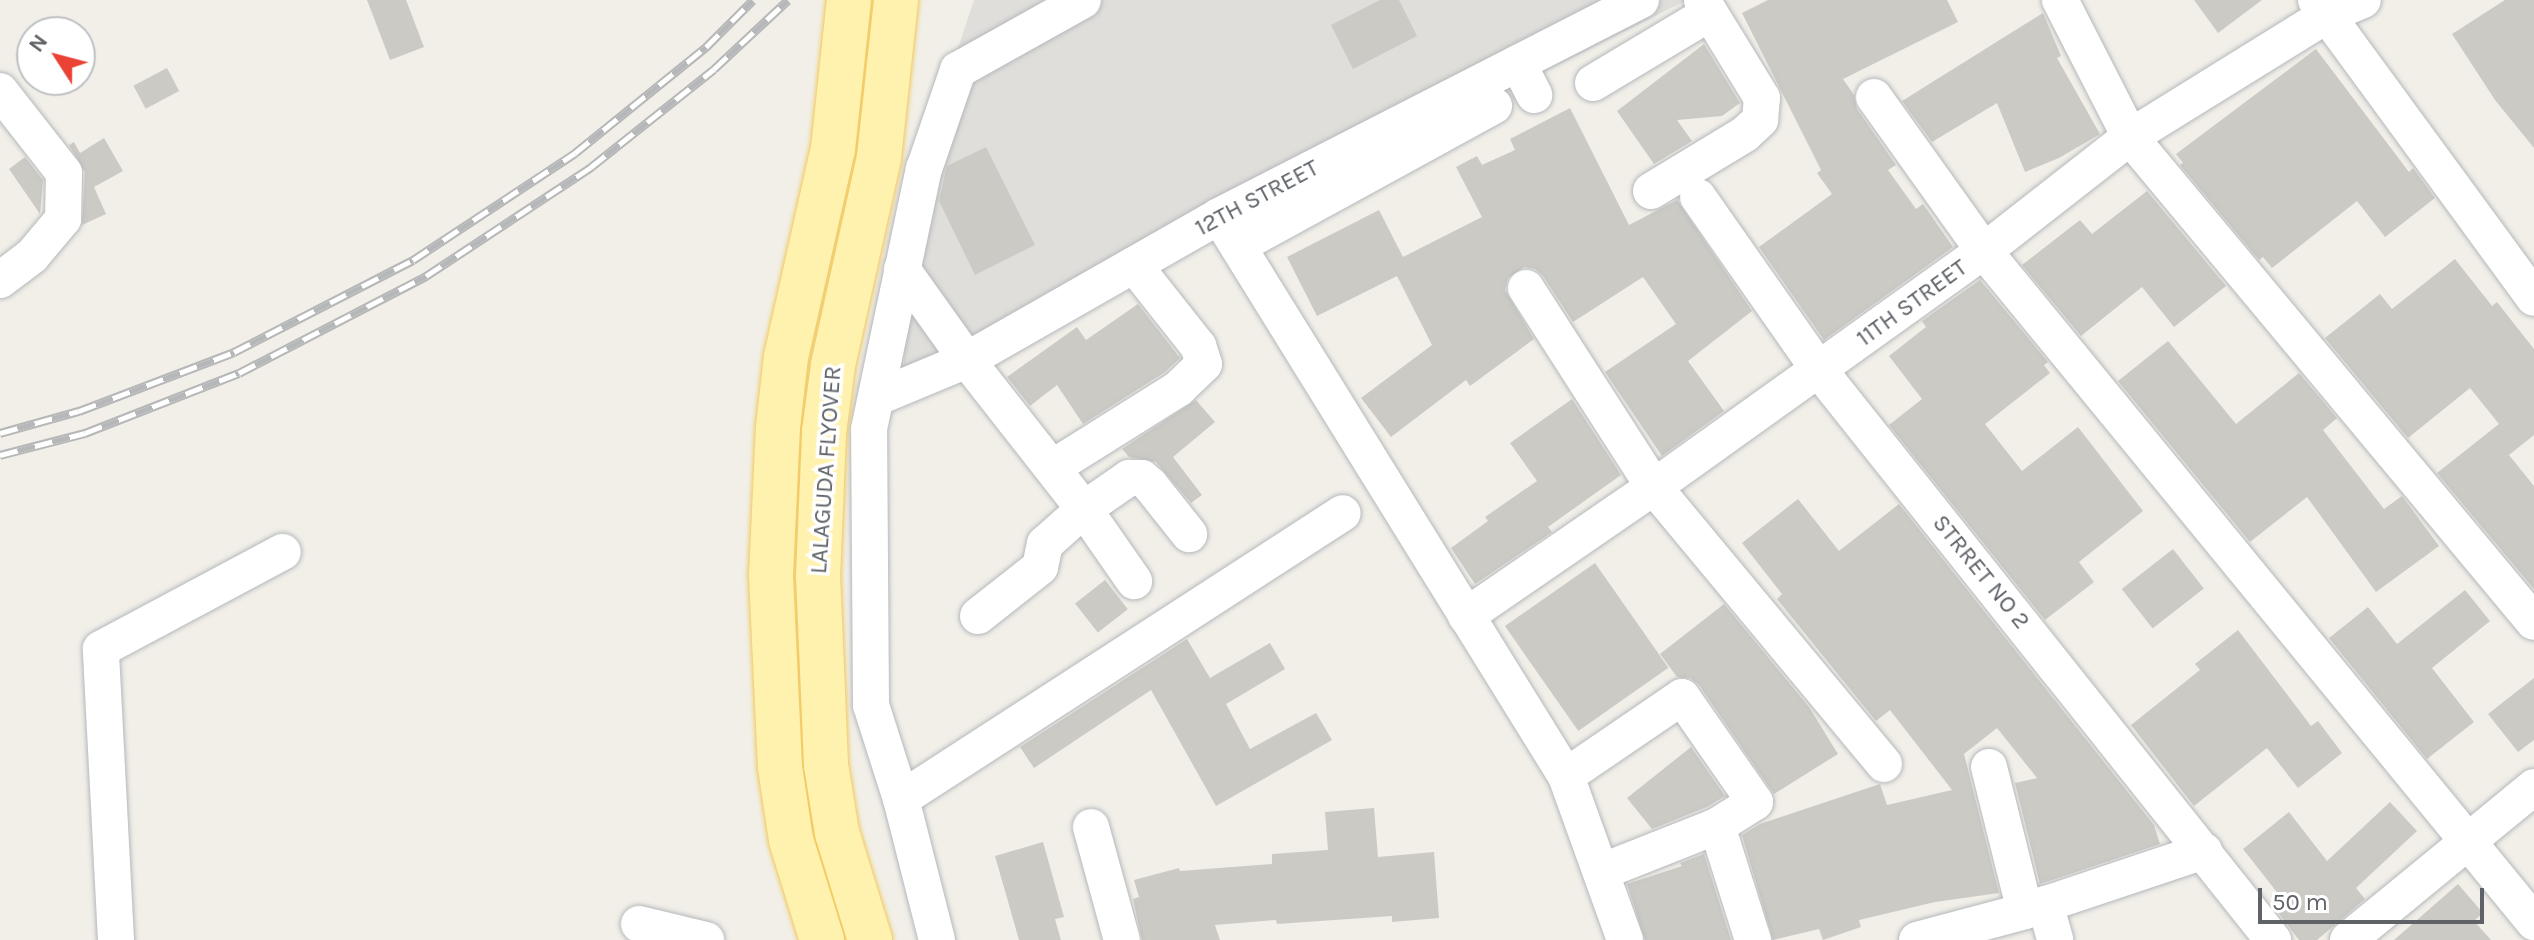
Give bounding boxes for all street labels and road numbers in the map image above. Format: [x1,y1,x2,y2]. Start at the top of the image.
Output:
street label: 12TH STREET [1190,153,1324,243]
street label: 11TH STREET [1851,253,1973,353]
street label: LALAGUDA FLYOVER [804,365,848,575]
street label: STRRET NO 2 [1926,509,2036,635]

